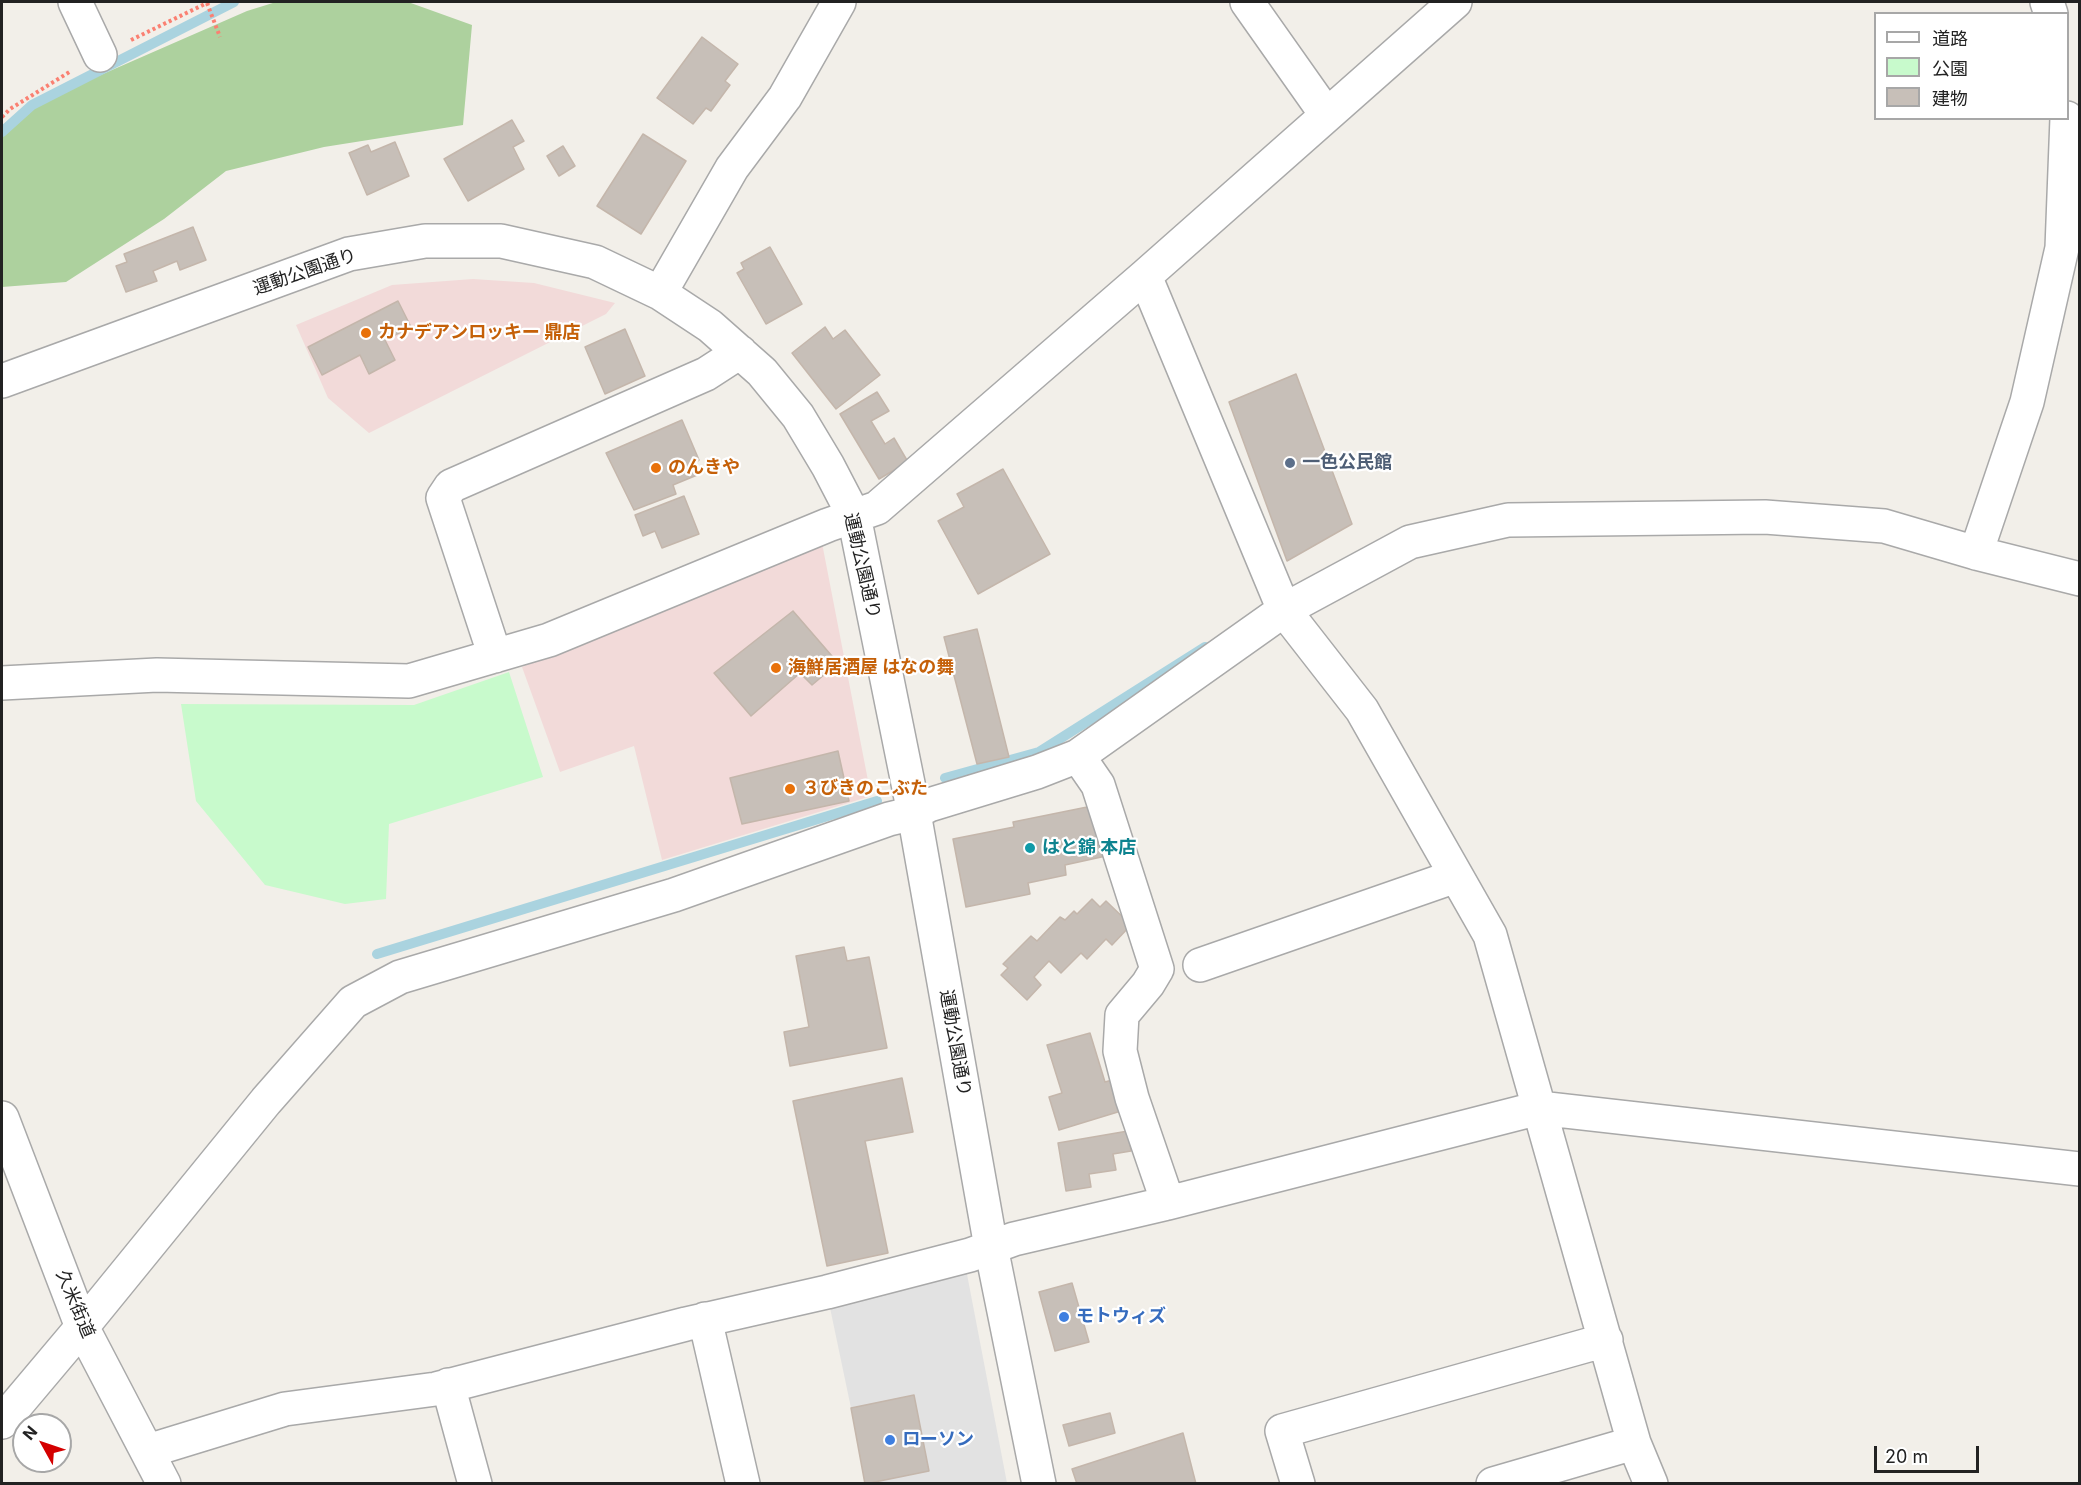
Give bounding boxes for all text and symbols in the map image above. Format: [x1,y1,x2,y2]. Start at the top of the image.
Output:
legend [1874,12,2069,120]
text: 道路 [1932,28,1968,49]
text: 公園 [1932,58,1968,79]
text: 建物 [1932,88,1968,109]
street label: 運動公園通り [250,244,360,300]
place label: カナデアンロッキー 鼎店 [378,322,580,344]
marker: カナデアンロッキー 鼎店 [359,326,373,340]
place label: 一色公民館 [1302,452,1392,474]
marker: 一色公民館 [1283,456,1297,470]
place label: のんきや [668,457,740,479]
marker: のんきや [649,461,663,475]
street label: 運動公園通り [839,511,885,621]
place label: 海鮮居酒屋 はなの舞 [788,657,954,679]
marker: 海鮮居酒屋 はなの舞 [769,661,783,675]
place label: ３びきのこぶた [802,778,928,800]
marker: ３びきのこぶた [783,782,797,796]
place label: はと錦 本店 [1042,837,1136,859]
marker: はと錦 本店 [1023,841,1037,855]
street label: 運動公園通り [935,988,975,1098]
street label: 久米街道 [51,1267,99,1341]
place label: モトウィズ [1076,1306,1166,1328]
marker: モトウィズ [1057,1310,1071,1324]
north arrow [12,1413,72,1473]
text: N [18,1422,41,1444]
place label: ローソン [902,1429,974,1451]
marker: ローソン [883,1433,897,1447]
scale bar [1877,1434,1982,1472]
text: 20 m [1885,1446,1928,1467]

